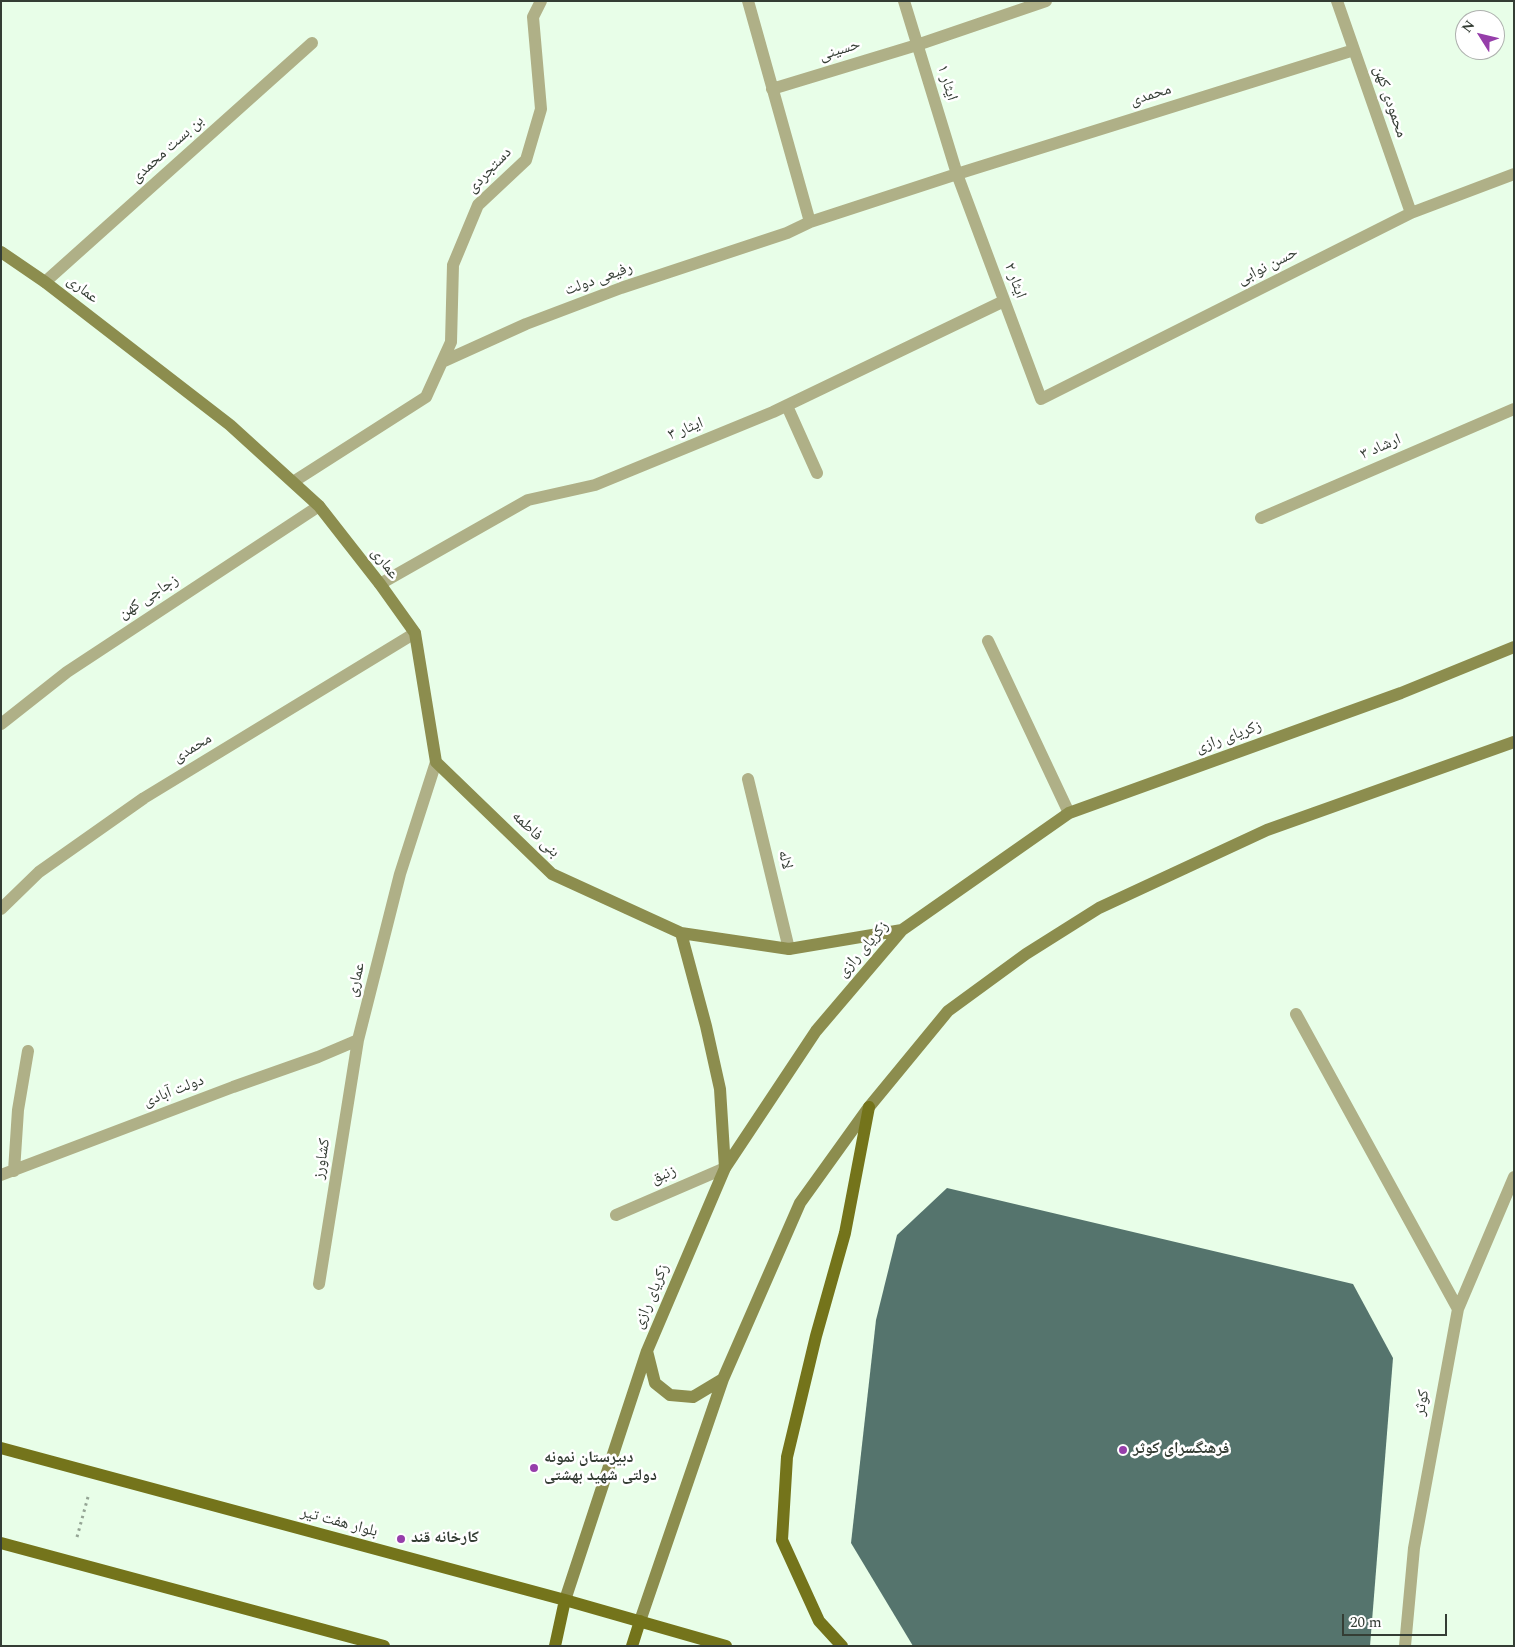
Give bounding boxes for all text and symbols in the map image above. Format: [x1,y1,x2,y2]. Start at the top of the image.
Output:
north arrow [1455,10,1505,60]
text: N [1456,16,1480,37]
street label: حسینی [817,36,863,66]
street label: ۱ ایثار [931,63,961,103]
street label: محمودی کهن [1368,64,1410,140]
street label: محمدی [1128,81,1174,111]
street label: بن بست محمدی [127,112,209,188]
street label: دستجردی [463,144,517,198]
street label: حسن نوابی [1235,244,1301,290]
street label: رفیعی دولت [562,259,636,301]
street label: ایثار ۲ [999,261,1029,301]
street label: عماری [62,272,102,308]
street label: ایثار ۳ [665,414,707,446]
street label: ارشاد ۳ [1358,431,1404,465]
street label: عماری [366,544,402,584]
street label: زجاجی کهن [115,572,183,624]
street label: زکریای رازی [1193,717,1265,759]
street label: محمدی [170,730,216,768]
street label: بنی فاطمه [507,808,563,862]
street label: لاله [773,849,795,871]
street label: زکریای رازی [834,918,894,982]
street label: عماری [343,961,371,999]
street label: دولت آبادی [141,1072,207,1112]
street label: کشاورز [310,1137,336,1181]
street label: زنبق [649,1162,679,1190]
street label: زکریای رازی [630,1262,674,1332]
street label: کوثر [1411,1388,1435,1418]
place label: فرهنگسرای کوثر [1133,1440,1229,1460]
marker: فرهنگسرای کوثر [1117,1444,1129,1456]
place label: دبیرستان نمونه دولتی شهید بهشتی [544,1449,657,1487]
marker: دبیرستان نمونه دولتی شهید بهشتی [528,1462,540,1474]
street label: بلوار هفت تیر [298,1504,380,1542]
place label: کارخانه قند [411,1529,479,1549]
marker: کارخانه قند [395,1533,407,1545]
scale bar [1345,1604,1450,1636]
text: 20 m [1350,1611,1382,1634]

